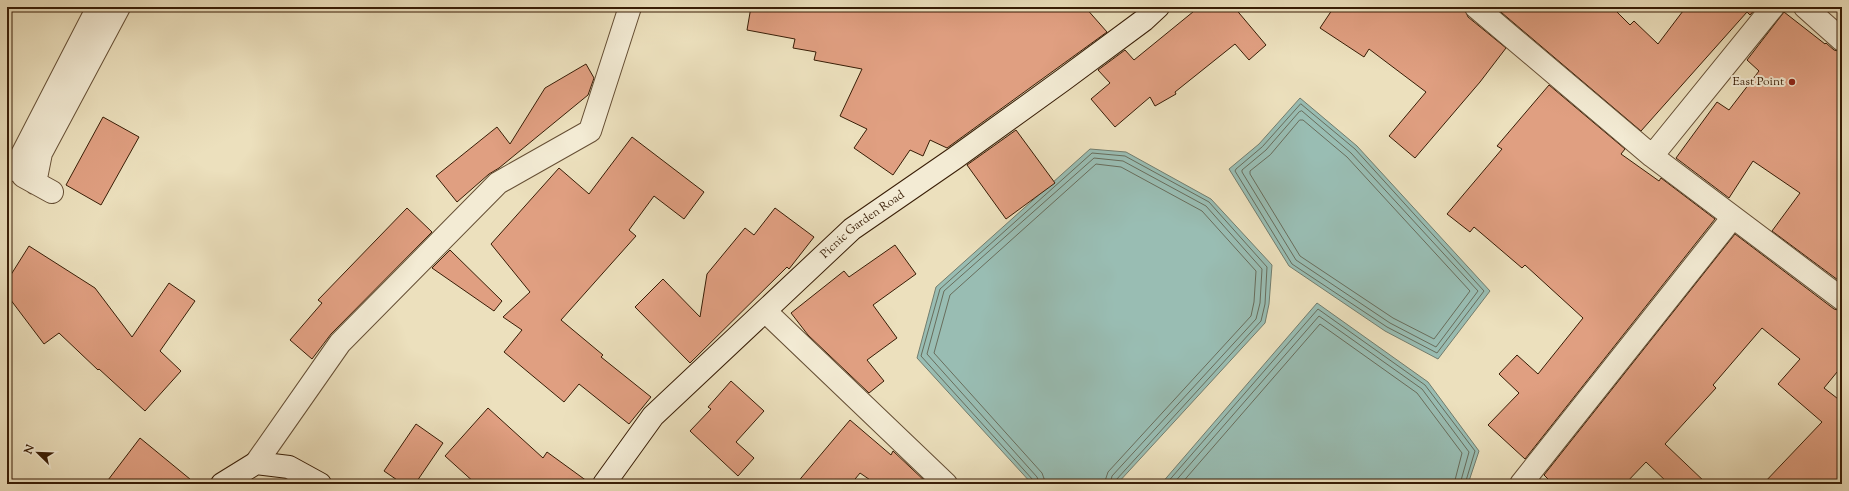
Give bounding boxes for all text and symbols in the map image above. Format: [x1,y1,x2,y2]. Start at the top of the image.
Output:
place label: East Point [1733,73,1784,91]
marker: East Point [1787,77,1797,87]
street label: Picnic Garden Road [817,186,909,263]
north arrow [18,433,58,473]
text: N [20,442,39,458]

